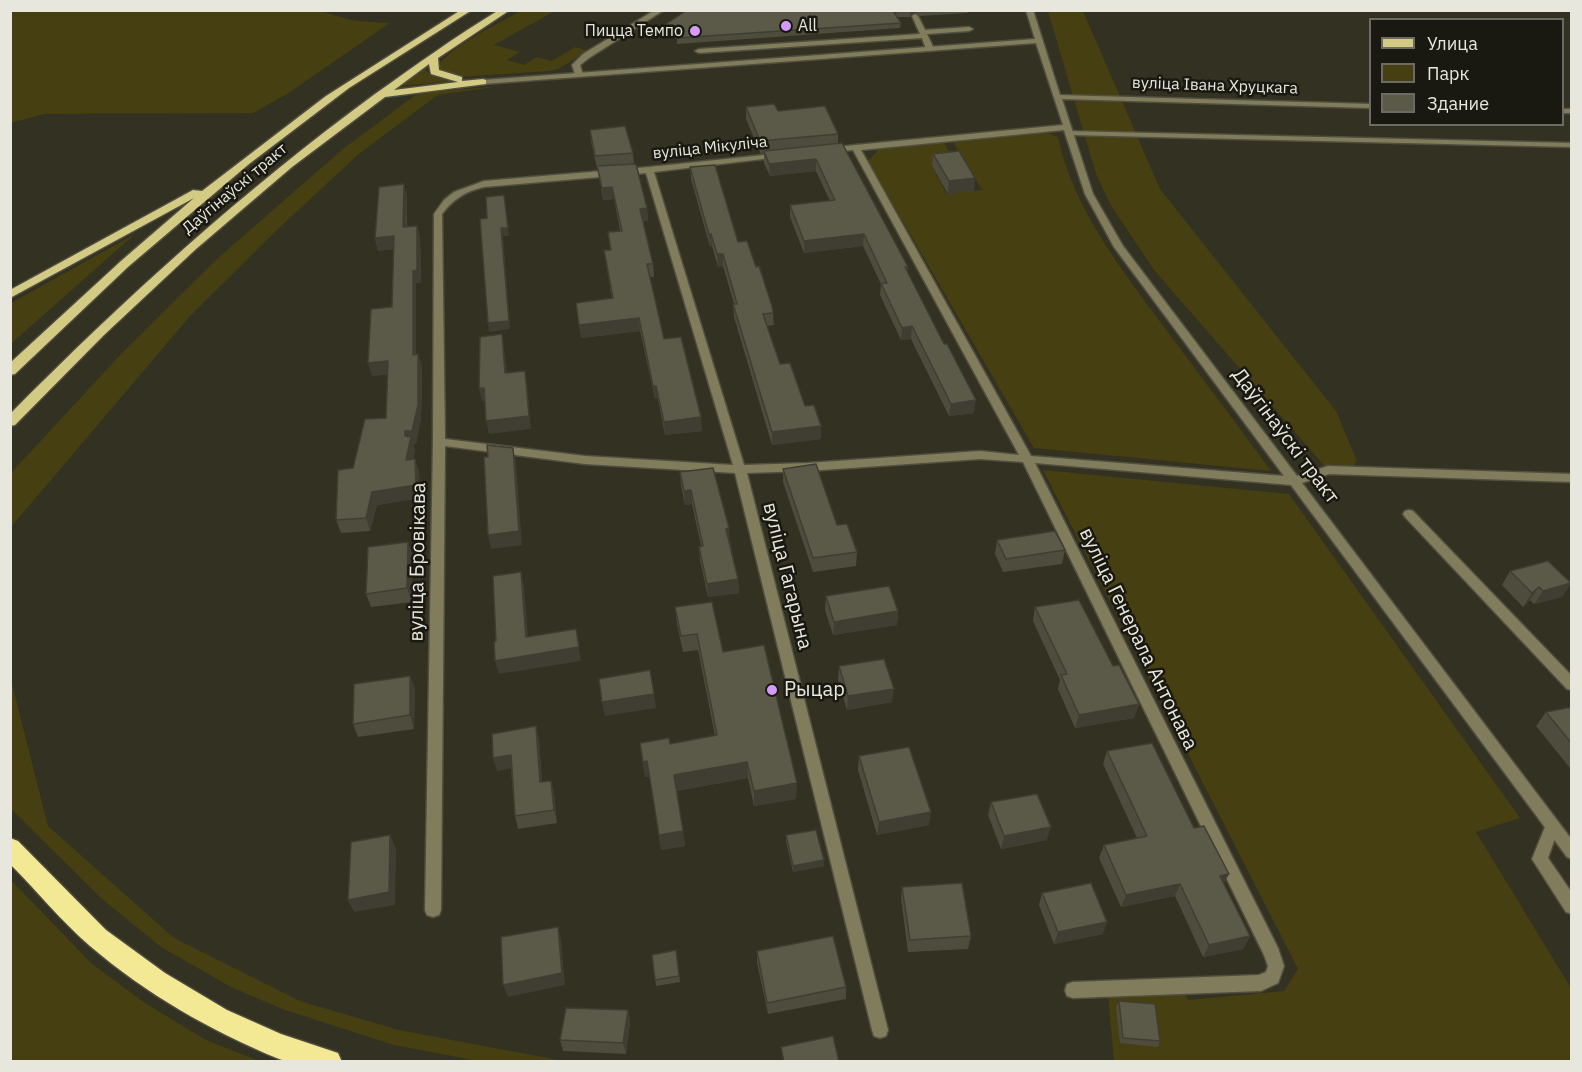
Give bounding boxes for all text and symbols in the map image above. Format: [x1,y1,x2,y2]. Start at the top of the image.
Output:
place label: All [798,16,817,36]
legend [1369,18,1564,126]
marker: All [779,19,793,33]
place label: Пицца Темпо [585,21,683,41]
marker: Пицца Темпо [688,24,702,38]
text: Улица [1427,32,1478,55]
text: Парк [1427,62,1469,85]
street label: вуліца Івана Хруцкага [1132,74,1298,98]
text: Здание [1427,92,1489,115]
street label: вуліца Мікуліча [652,132,768,164]
street label: Даўгінаўскі тракт [179,140,291,238]
street label: Даўгінаўскі тракт [1226,363,1344,509]
street label: вуліца Бровікава [405,482,431,642]
street label: вуліца Гагарына [757,500,817,652]
street label: вуліца Генерала Антонава [1074,524,1202,754]
place label: Рыцар [784,678,845,702]
marker: Рыцар [765,683,779,697]

